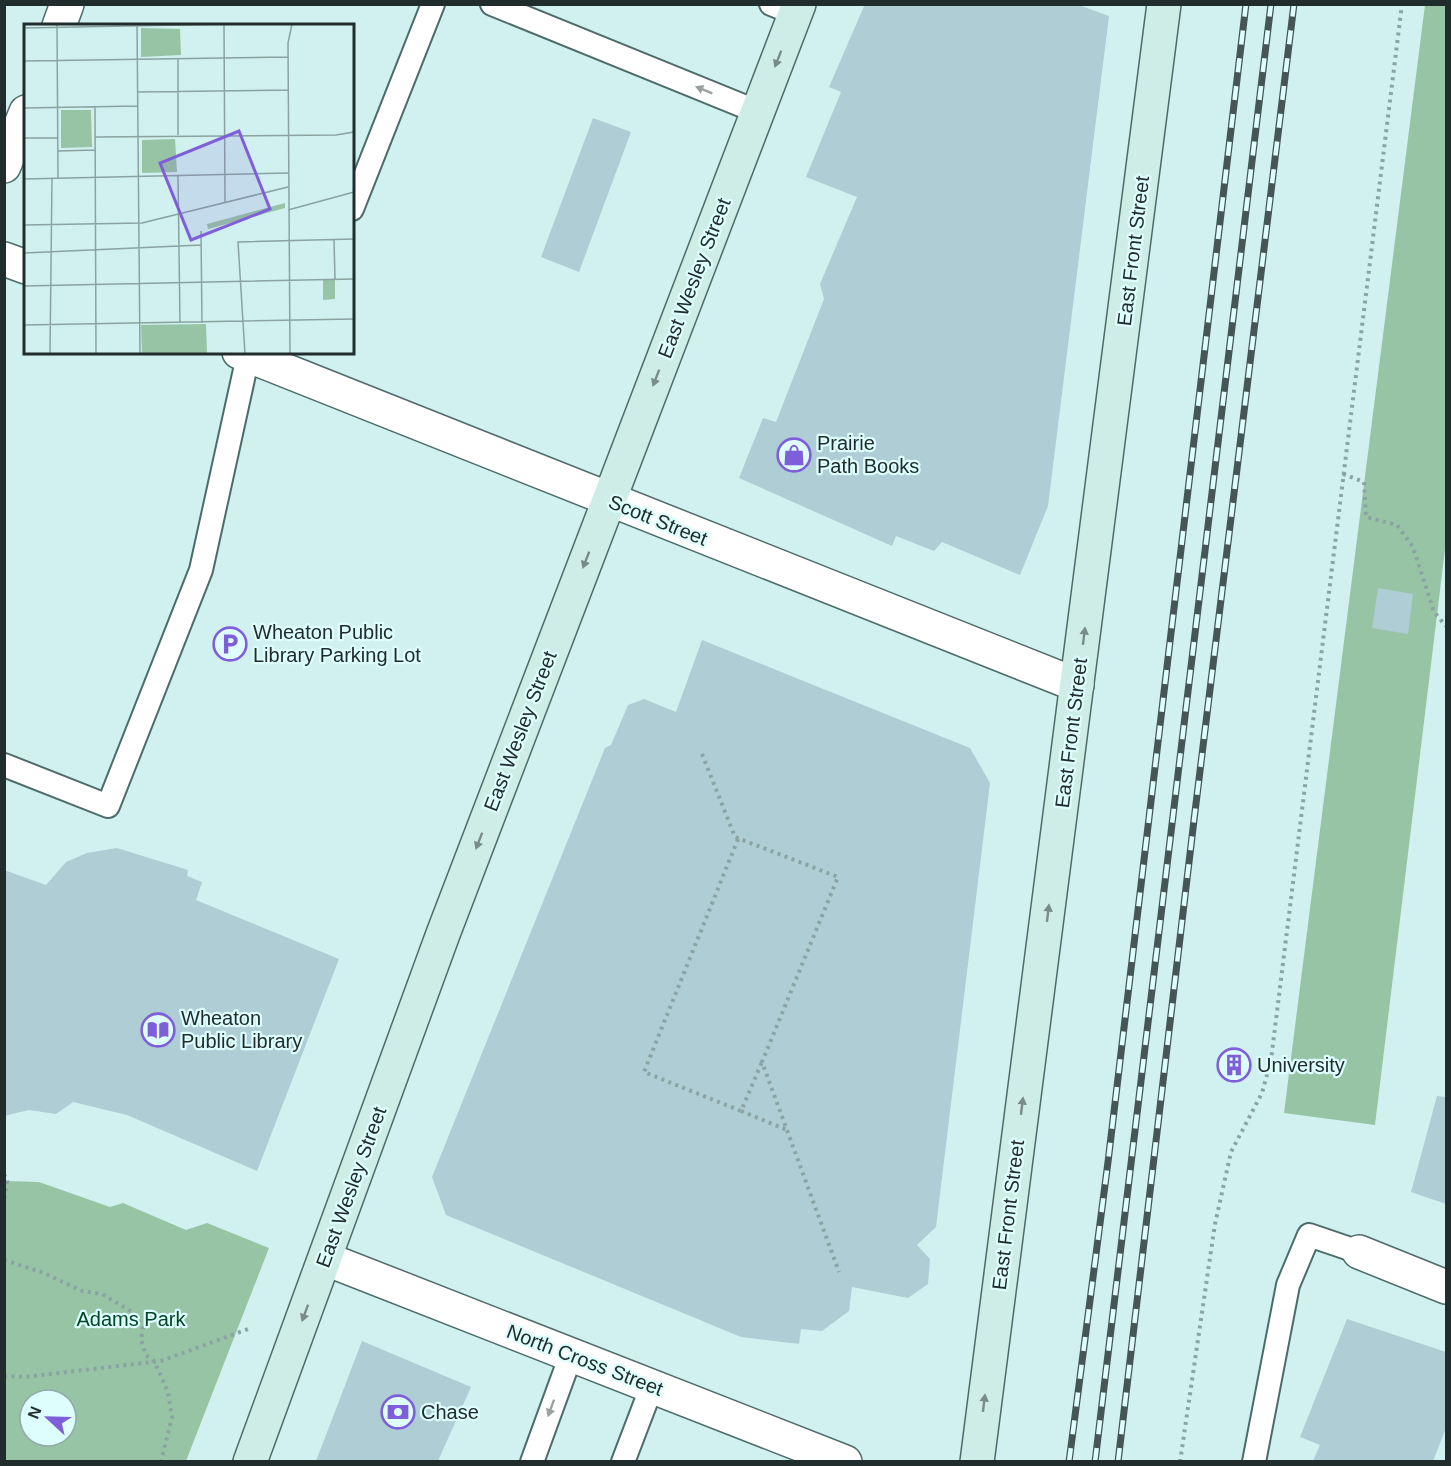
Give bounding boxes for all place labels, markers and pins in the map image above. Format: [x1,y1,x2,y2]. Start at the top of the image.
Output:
place label: Prairie Path Books [817,432,919,477]
shop icon: Prairie Path Books [776,437,812,473]
place label: Wheaton Public Library Parking Lot [253,621,421,666]
parking icon: Wheaton Public Library Parking Lot [212,626,248,662]
place label: Wheaton Public Library [181,1007,302,1052]
library icon: Wheaton Public Library [140,1012,176,1048]
building icon: University [1216,1047,1252,1083]
place label: University [1257,1054,1345,1076]
bank icon: Chase [380,1394,416,1430]
place label: Chase [421,1401,479,1423]

